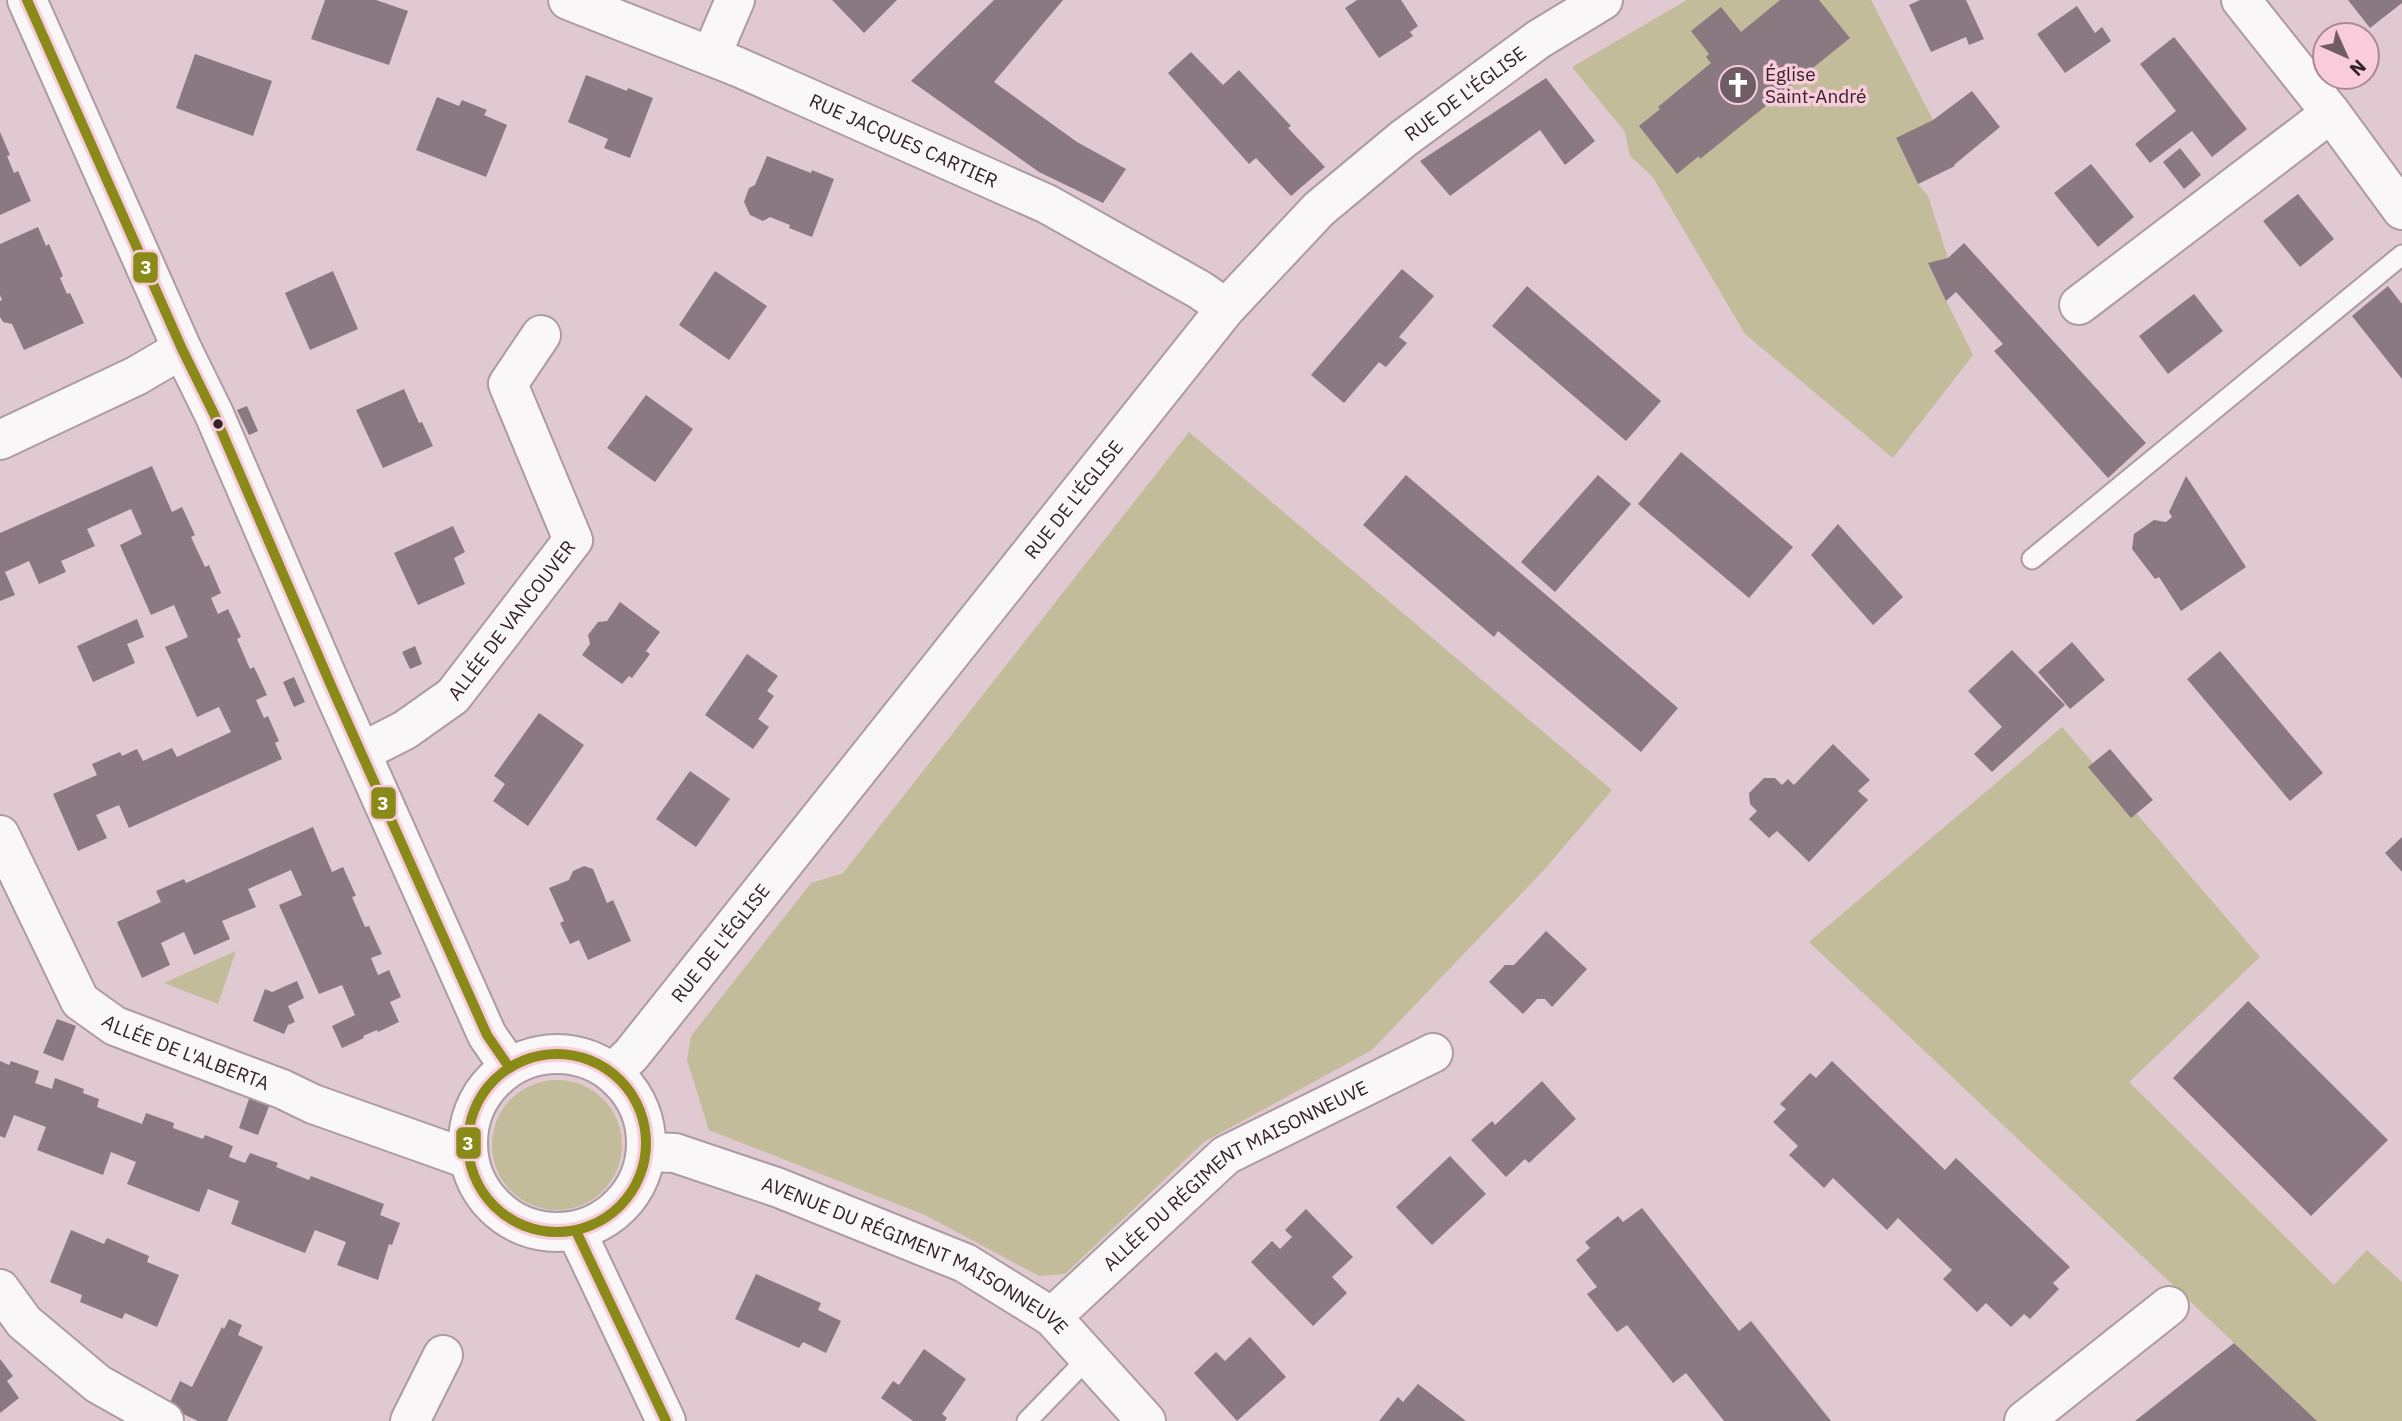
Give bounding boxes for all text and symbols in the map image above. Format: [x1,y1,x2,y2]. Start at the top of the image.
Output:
north arrow [2311,21,2381,91]
street label: RUE DE L'ÉGLISE [1400,41,1531,146]
text: N [2345,55,2371,81]
place label: Église Saint-André [1765,62,1867,108]
church icon: Église Saint-André [1717,64,1759,106]
street label: RUE JACQUES CARTIER [806,88,1002,193]
line badge: 3 [132,251,159,284]
text: 3 [140,255,152,279]
unlabelled marker [211,417,225,431]
street label: RUE DE L'ÉGLISE [1019,435,1128,564]
street label: ALLÉE DE VANCOUVER [442,535,581,705]
line badge: 3 [370,786,397,820]
text: 3 [377,791,389,815]
street label: RUE DE L'ÉGLISE [666,879,775,1007]
street label: ALLÉE DE L'ALBERTA [98,1009,273,1095]
street label: ALLÉE DU RÉGIMENT MAISONNEUVE [1098,1075,1372,1276]
line badge: 3 [455,1126,482,1160]
text: 3 [462,1131,474,1155]
street label: AVENUE DU RÉGIMENT MAISONNEUVE [759,1171,1073,1339]

